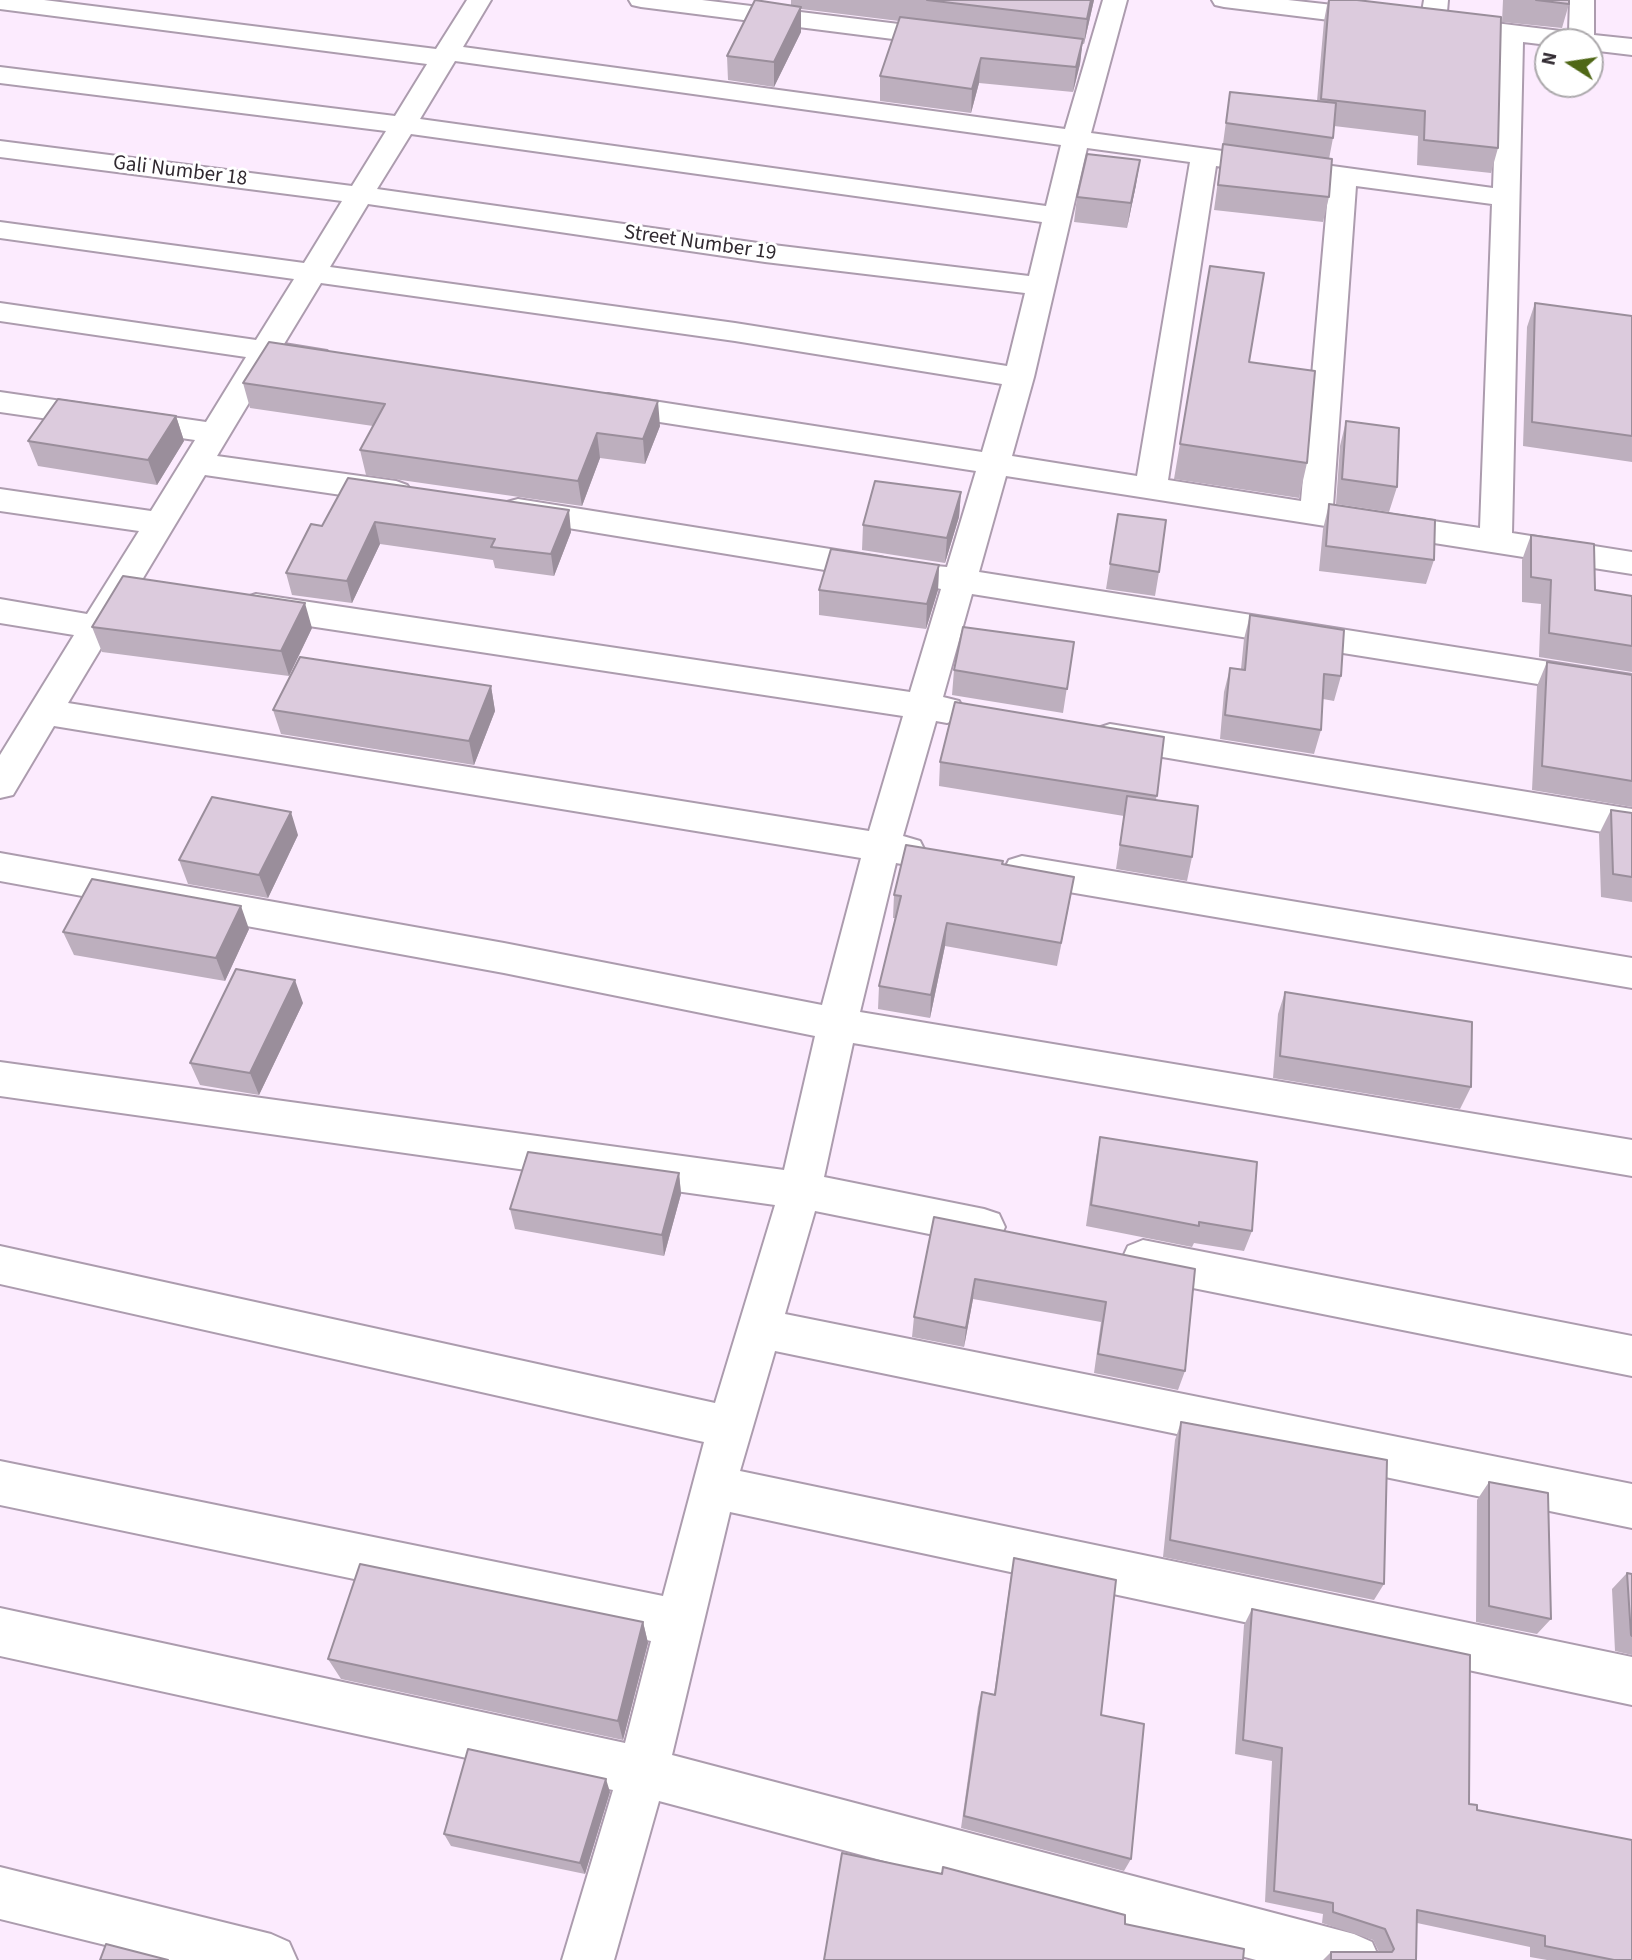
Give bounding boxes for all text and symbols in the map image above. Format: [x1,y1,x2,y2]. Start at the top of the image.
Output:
north arrow [1534,28,1604,98]
text: N [1535,50,1564,68]
street label: Gali Number 18 [111,151,249,193]
street label: Street Number 19 [622,221,778,267]

